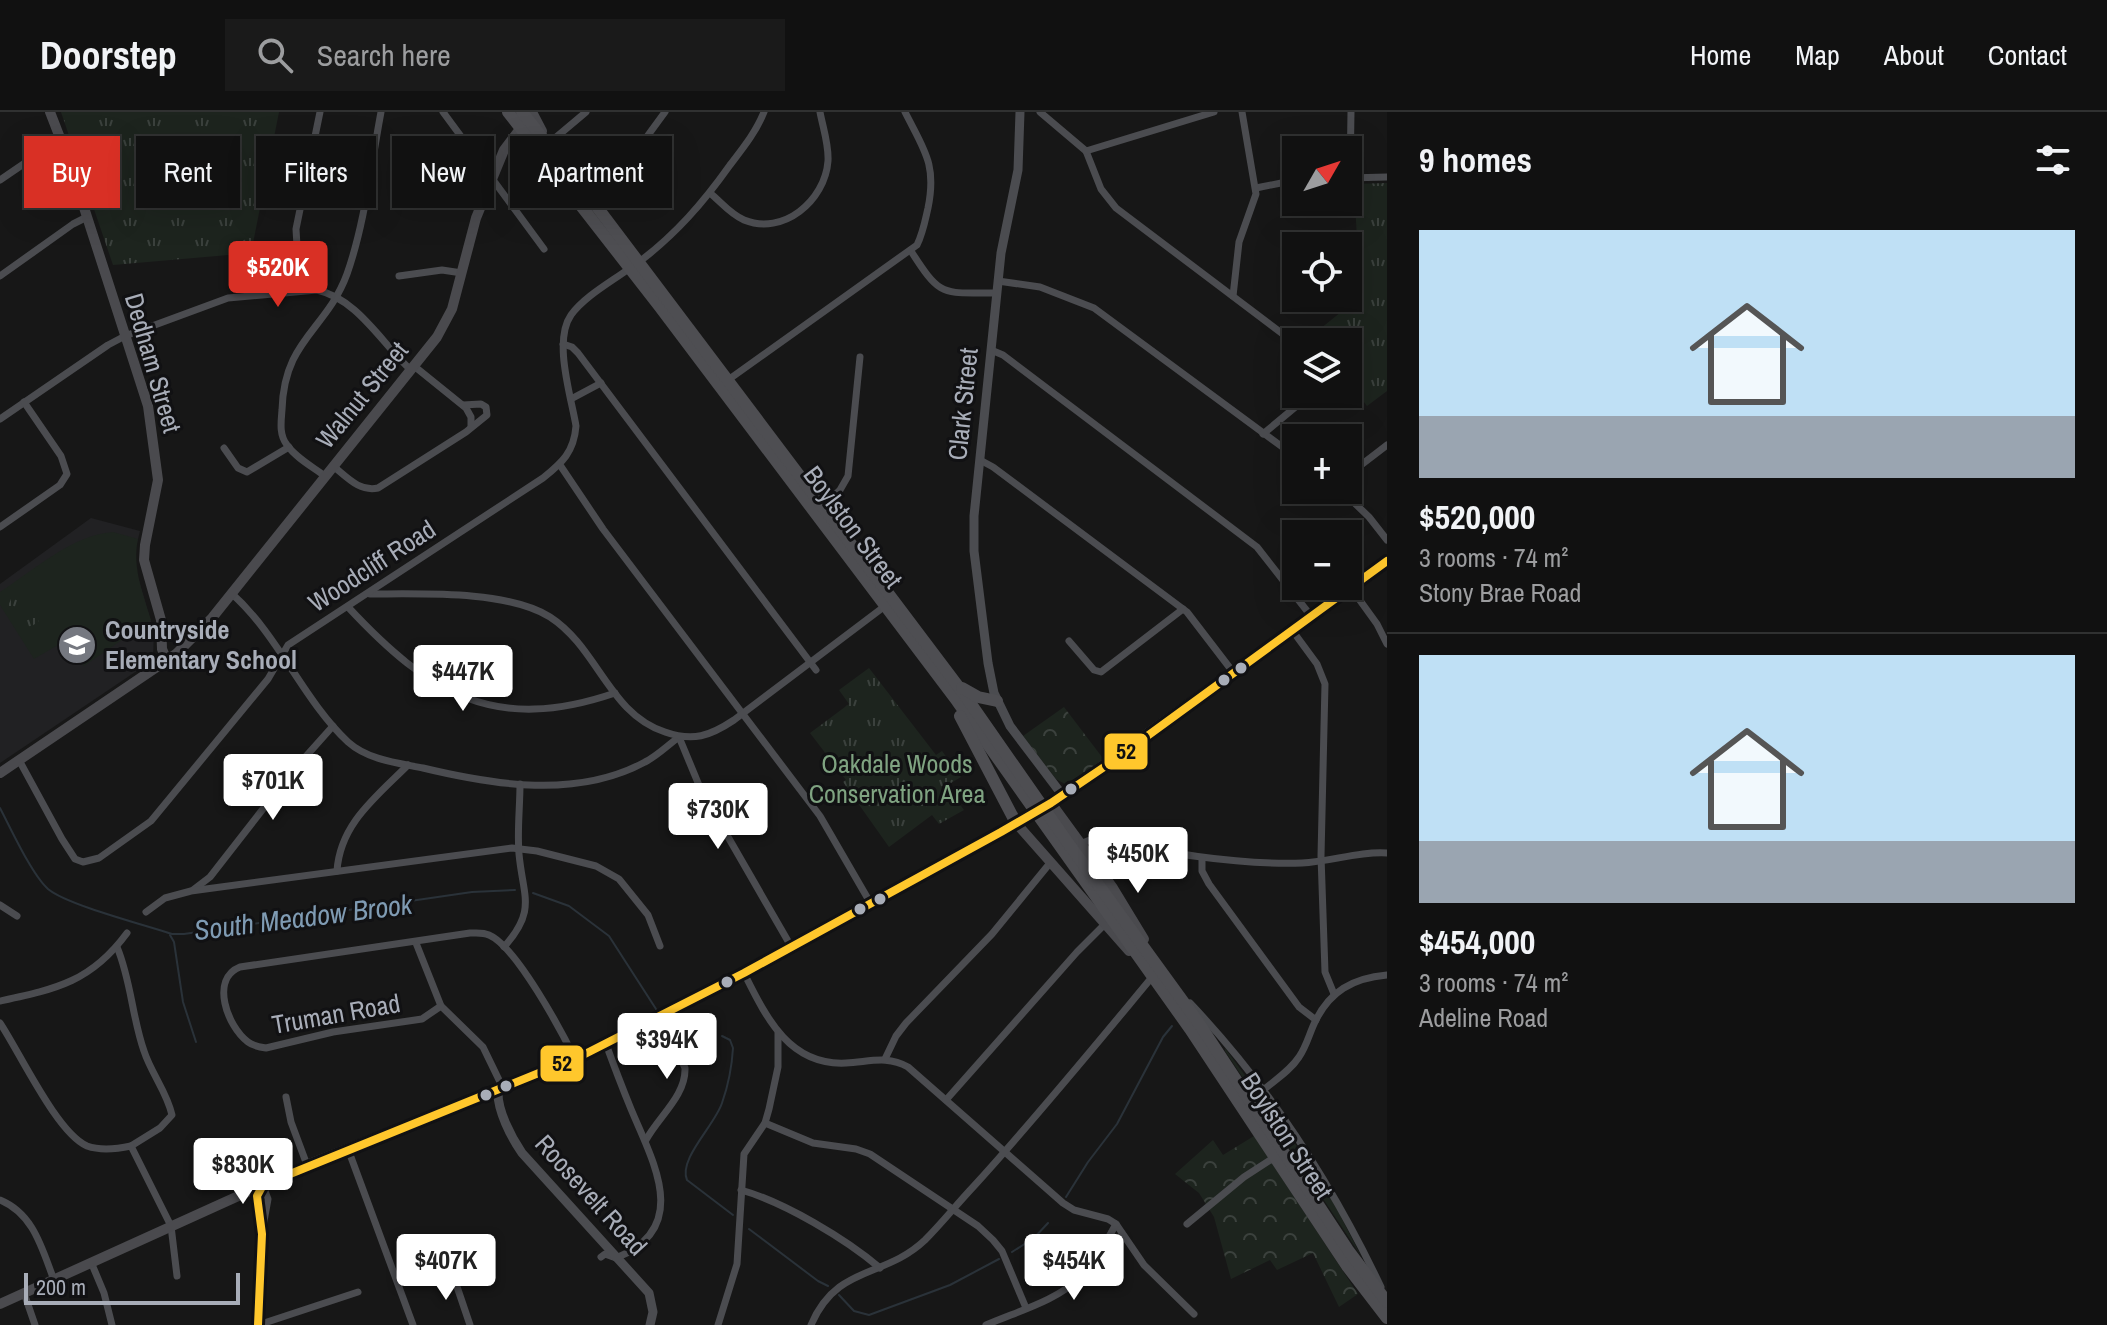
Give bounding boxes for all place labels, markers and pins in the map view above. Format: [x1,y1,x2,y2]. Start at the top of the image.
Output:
pin: $520K [222,241,334,309]
place label: Countryside Elementary School [105,612,297,677]
school or university icon: Countryside Elementary School [56,624,98,666]
pin: $447K [407,645,519,713]
unlabelled marker [1233,660,1249,676]
unlabelled marker [1216,672,1232,688]
pin: $701K [217,754,329,822]
unlabelled marker [1063,781,1079,797]
pin: $730K [662,783,774,851]
pin: $450K [1082,827,1194,895]
unlabelled marker [872,891,888,907]
unlabelled marker [852,901,868,917]
unlabelled marker [719,974,735,990]
pin: $394K [611,1013,723,1081]
unlabelled marker [498,1078,514,1094]
unlabelled marker [478,1087,494,1103]
pin: $830K [187,1138,299,1206]
pin: $407K [390,1234,502,1302]
pin: $454K [1018,1234,1130,1302]

